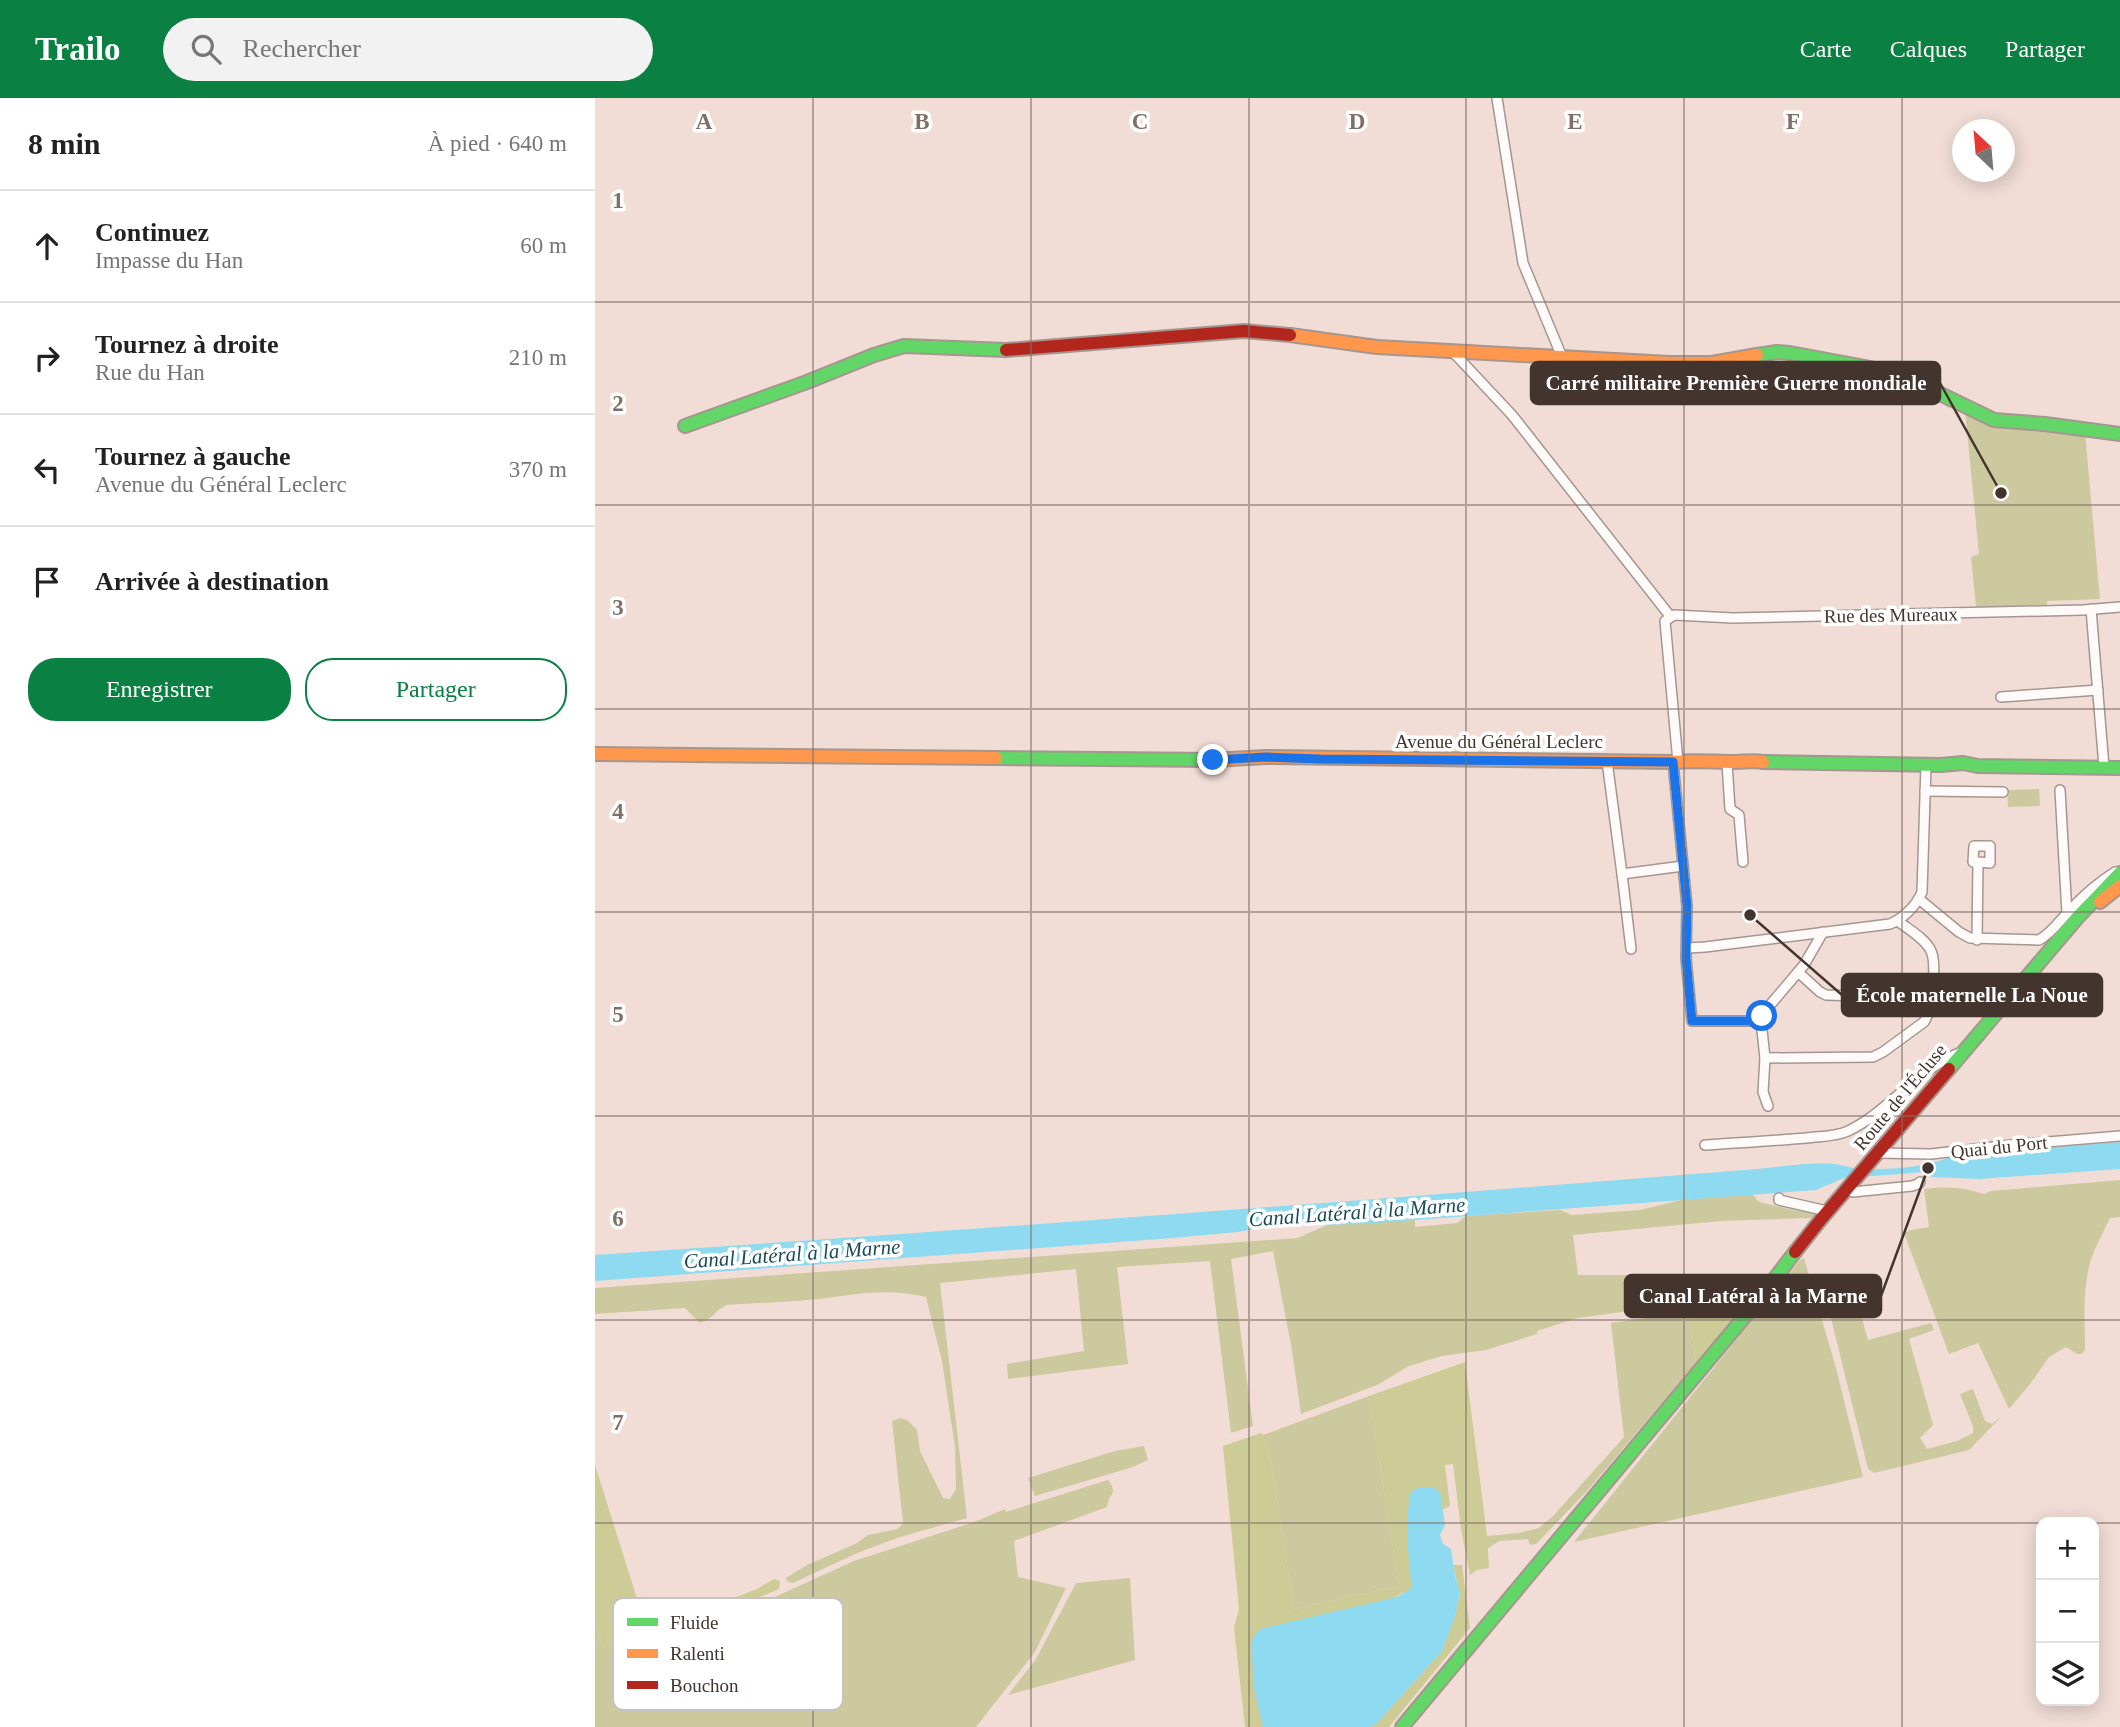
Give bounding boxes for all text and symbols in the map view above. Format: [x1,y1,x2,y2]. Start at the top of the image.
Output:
search box [163,18,653,81]
icon: search [187,30,225,68]
text: Trailo [35,31,121,67]
text: Rechercher [243,34,361,63]
text: Carte [1800,36,1852,62]
text: Calques [1890,36,1967,62]
text: Partager [2005,36,2085,62]
text: A [696,109,713,134]
text: B [914,109,930,134]
text: C [1132,109,1148,134]
text: D [1349,109,1365,134]
text: E [1567,109,1583,134]
text: F [1786,109,1800,134]
north arrow [1952,119,2015,182]
text: 8 min [28,127,101,160]
text: À pied · 640 m [428,131,567,156]
text: 1 [612,188,624,213]
text: Continuez [95,218,209,247]
icon: ahead [28,227,66,265]
text: 60 m [520,233,567,258]
text: Impasse du Han [95,248,243,273]
text: Tournez à droite [95,330,278,359]
icon: right [28,339,66,377]
text: 210 m [509,345,567,370]
text: Rue du Han [95,360,205,385]
callout: Carré militaire Première Guerre mondiale [1531,362,1940,404]
text: Carré militaire Première Guerre mondiale [1546,371,1926,395]
text: 2 [612,391,624,416]
text: Tournez à gauche [95,442,291,471]
icon: left [28,451,66,489]
text: 370 m [509,457,567,482]
text: Avenue du Général Leclerc [95,472,347,497]
icon: arrive [28,563,66,601]
text: Arrivée à destination [95,567,329,596]
text: 3 [612,595,624,620]
street label: Rue des Mureaux [1824,603,1959,627]
button: Enregistrer [28,658,291,721]
button: Partager [305,658,567,721]
street label: Avenue du Général Leclerc [1395,731,1603,752]
route end [1197,744,1228,775]
text: 4 [612,799,624,824]
callout: École maternelle La Noue [1842,974,2102,1016]
text: École maternelle La Noue [1856,983,2088,1007]
route start [1746,1000,1777,1031]
text: 5 [612,1002,624,1027]
street label: Route de l'Écluse [1849,1040,1951,1154]
street label: Quai du Port [1950,1131,2049,1163]
water label: Canal Latéral à la Marne [1248,1192,1466,1232]
text: 6 [612,1206,624,1231]
water label: Canal Latéral à la Marne [683,1234,901,1274]
callout: Canal Latéral à la Marne [1625,1275,1881,1317]
text: Canal Latéral à la Marne [1639,1284,1867,1308]
text: 7 [612,1410,624,1435]
map controls [2036,1517,2099,1706]
button: + [2036,1517,2099,1580]
button: − [2036,1580,2099,1643]
legend [613,1598,843,1710]
text: Fluide [670,1612,719,1633]
text: Ralenti [670,1643,725,1664]
button: layers [2036,1643,2099,1706]
text: Bouchon [670,1675,739,1696]

